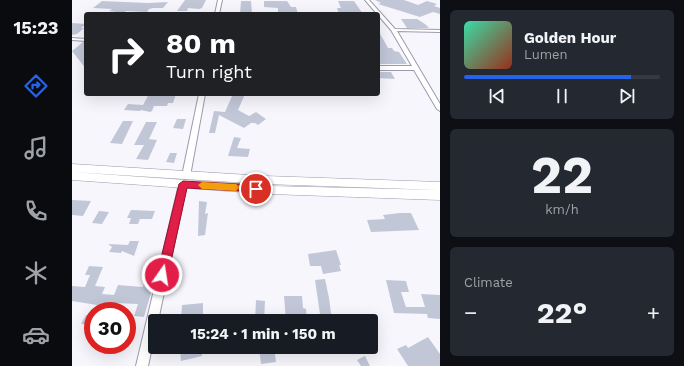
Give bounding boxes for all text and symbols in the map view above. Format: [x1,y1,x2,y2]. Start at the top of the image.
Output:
text: 15:23 [13,17,59,38]
text: 80 m [166,27,236,60]
icon: right [100,28,152,80]
text: Golden Hour [524,29,616,47]
text: Lumen [524,47,568,62]
text: Turn right [166,61,252,82]
icon: directions [22,72,50,100]
icon: previous [486,85,508,107]
icon: pause [551,85,573,107]
icon: next [616,85,638,107]
icon: music [22,134,50,162]
text: 22 [531,145,593,206]
pin [239,172,273,206]
icon: arrive [245,178,267,200]
icon: phone [22,197,50,225]
text: km/h [545,202,579,217]
position arrow [141,254,183,296]
icon: climate [22,259,50,287]
text: Climate [464,275,513,290]
text: 22° [537,295,587,330]
text: − [464,300,477,325]
text: + [647,300,660,325]
speed limit sign: 30 [84,302,136,354]
icon: car [22,321,50,349]
text: 15:24 · 1 min · 150 m [190,325,336,343]

